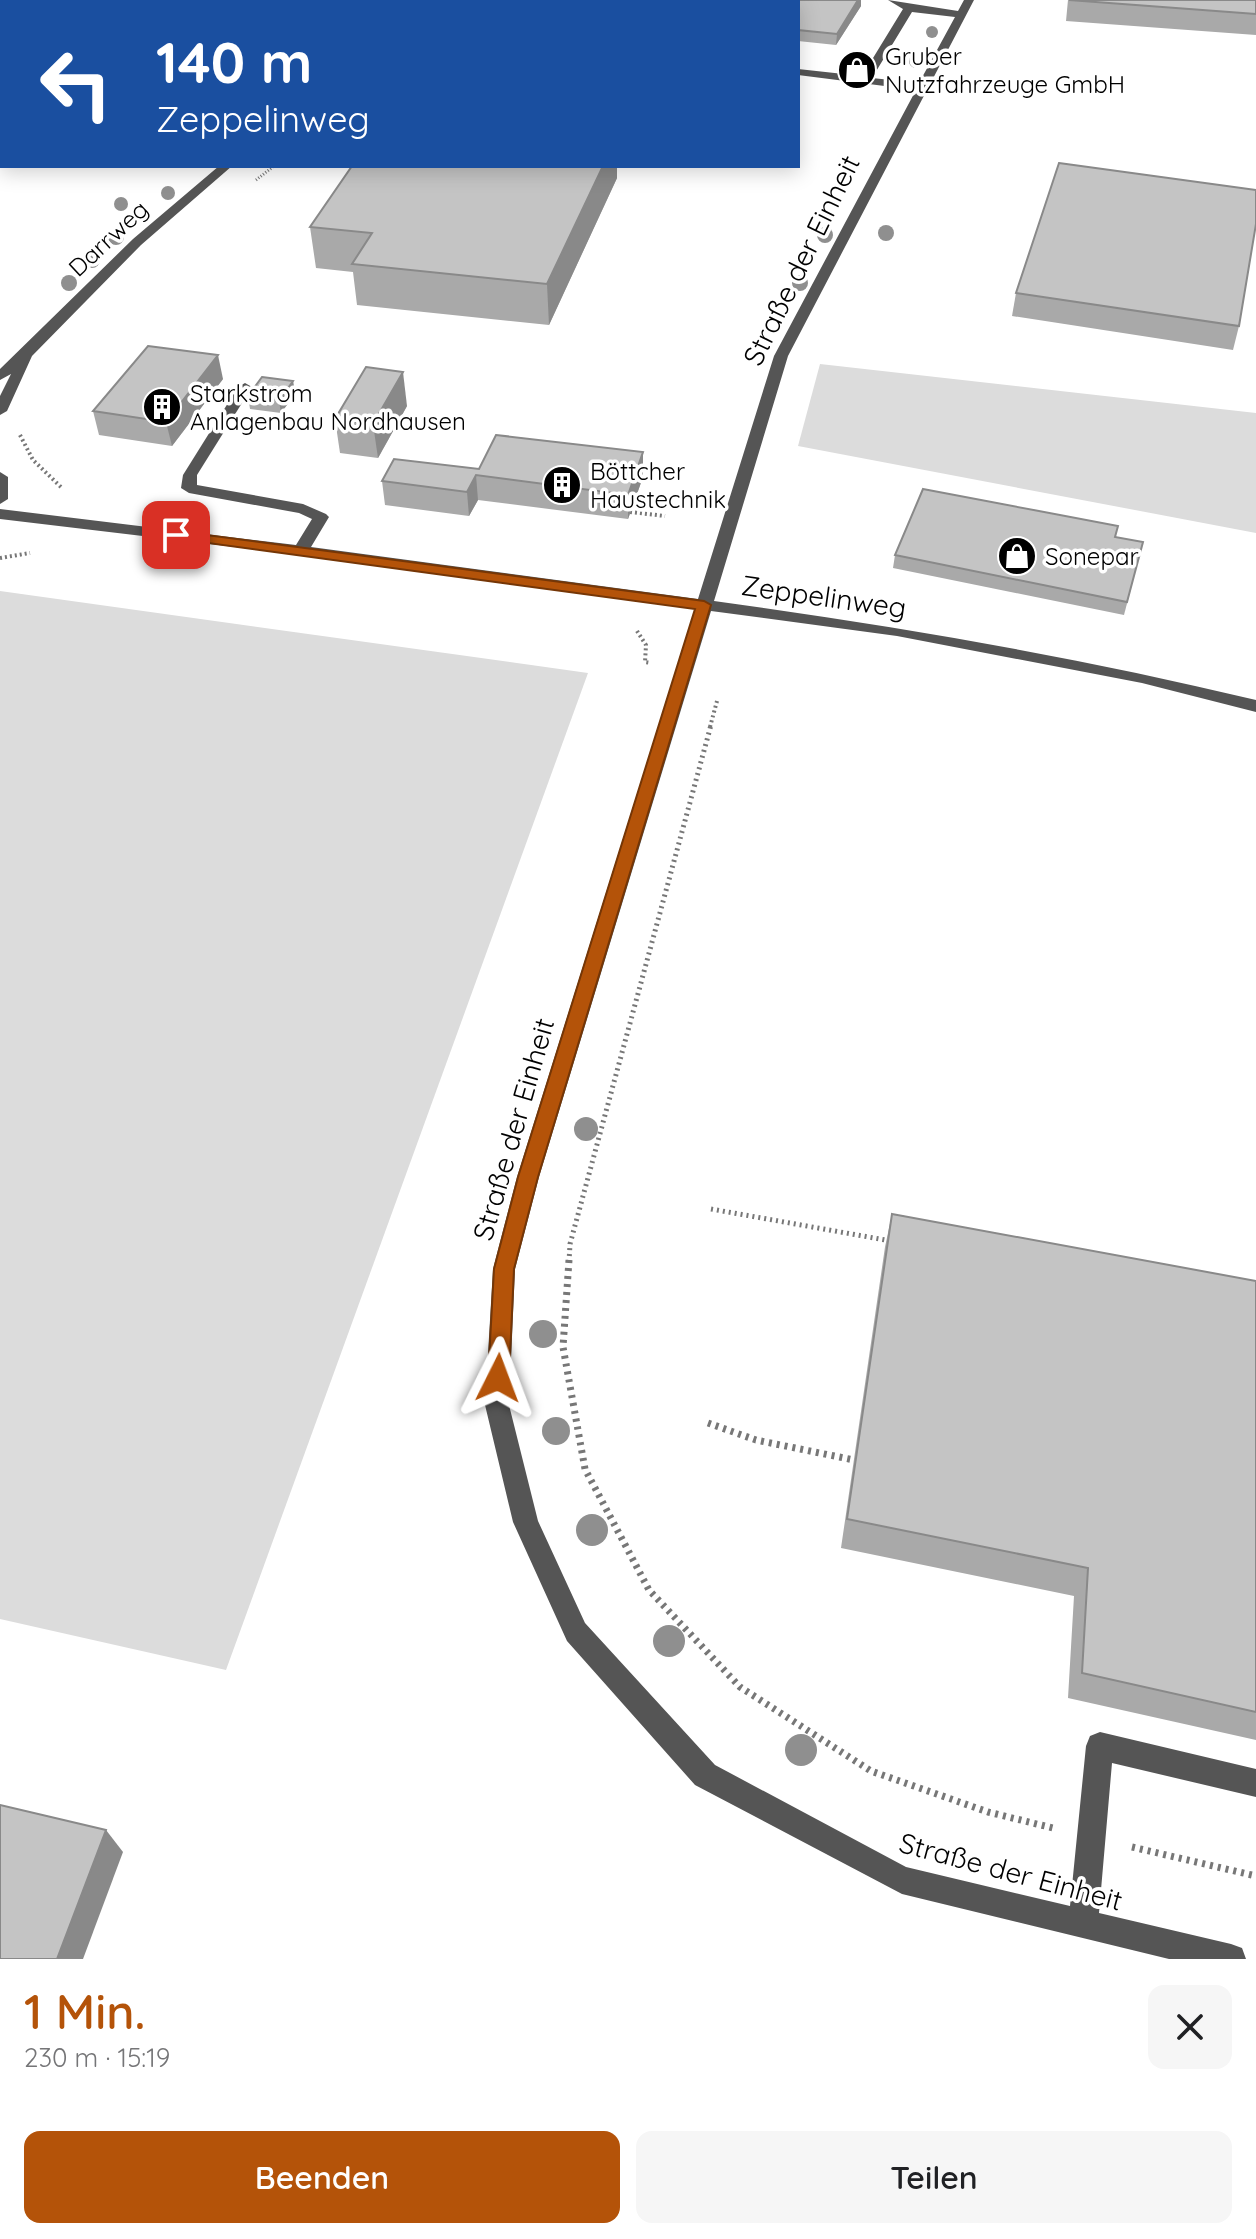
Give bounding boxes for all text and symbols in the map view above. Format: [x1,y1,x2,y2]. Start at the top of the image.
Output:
text: 140 m [156,27,312,97]
icon: left [24,32,128,136]
place label: Gruber Nutzfahrzeuge GmbH [885,41,1125,99]
shop icon: Gruber Nutzfahrzeuge GmbH [836,49,878,91]
text: Zeppelinweg [156,96,370,141]
street label: Straße der Einheit [735,149,867,371]
street label: Darrweg [62,194,154,282]
place label: Starkstrom Anlagenbau Nordhausen [190,378,466,436]
building icon: Starkstrom Anlagenbau Nordhausen [141,386,183,428]
place label: Böttcher Haustechnik [590,456,726,514]
building icon: Böttcher Haustechnik [541,464,583,506]
pin [142,501,210,569]
icon: arrive [154,513,198,557]
shop icon: Sonepar [996,535,1038,577]
place label: Sonepar [1045,541,1139,571]
street label: Zeppelinweg [739,567,909,625]
street label: Straße der Einheit [465,1014,561,1244]
position arrow [456,1336,540,1420]
street label: Straße der Einheit [896,1824,1126,1918]
text: 1 Min. [24,1981,145,2041]
button: close [1148,1985,1232,2069]
text: 230 m · 15:19 [24,2041,170,2074]
button: Beenden [24,2131,620,2223]
button: Teilen [636,2131,1232,2223]

